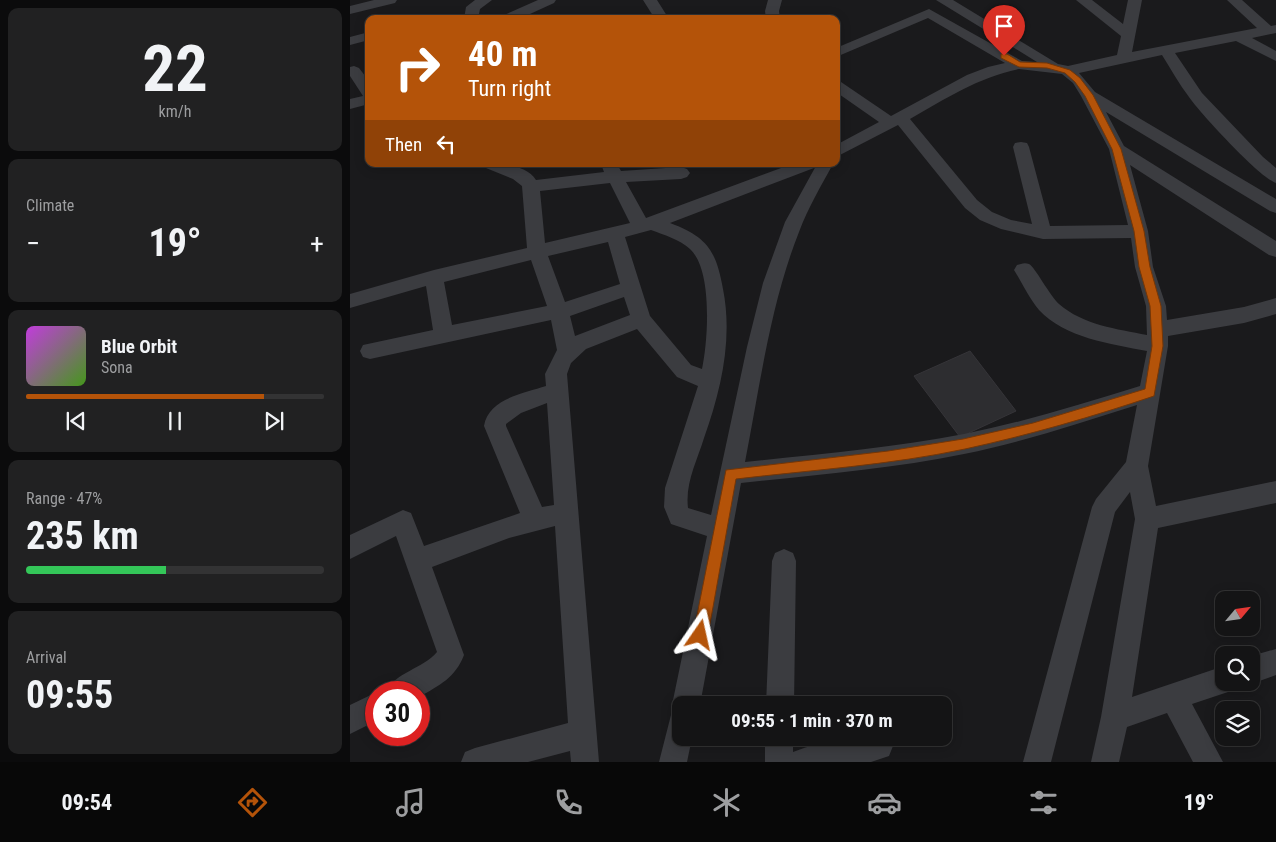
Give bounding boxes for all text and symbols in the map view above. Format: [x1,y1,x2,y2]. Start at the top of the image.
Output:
pin [983,5,1025,56]
icon: arrive [990,12,1018,40]
text: 22 [142,31,208,107]
text: 40 m [468,34,537,75]
icon: right [385,35,450,100]
text: Turn right [468,76,551,101]
text: km/h [159,102,191,121]
icon: left [432,130,460,158]
text: Then [385,133,422,156]
text: Climate [26,196,74,215]
text: 19° [148,221,202,265]
text: − [26,227,40,260]
text: + [310,227,324,260]
text: Blue Orbit [101,335,177,358]
text: Sona [101,358,133,377]
icon: previous [62,407,90,435]
icon: pause [161,407,189,435]
icon: next [260,407,288,435]
text: Range · 47% [26,489,102,508]
text: 235 km [26,514,139,558]
north arrow [1215,591,1260,636]
map controls [1215,591,1260,746]
position arrow [673,608,725,660]
button: search [1215,646,1260,691]
text: Arrival [26,648,67,667]
text: 09:55 [26,673,113,717]
speed limit sign: 30 [365,681,430,746]
button: layers [1215,701,1260,746]
text: 09:55 · 1 min · 370 m [731,709,893,732]
icon: directions [235,785,270,820]
icon: music [393,785,428,820]
icon: phone [551,785,586,820]
icon: climate [709,785,744,820]
icon: car [867,785,902,820]
icon: filters [1026,785,1061,820]
text: 09:54 [62,790,112,815]
text: 19° [1184,790,1214,815]

